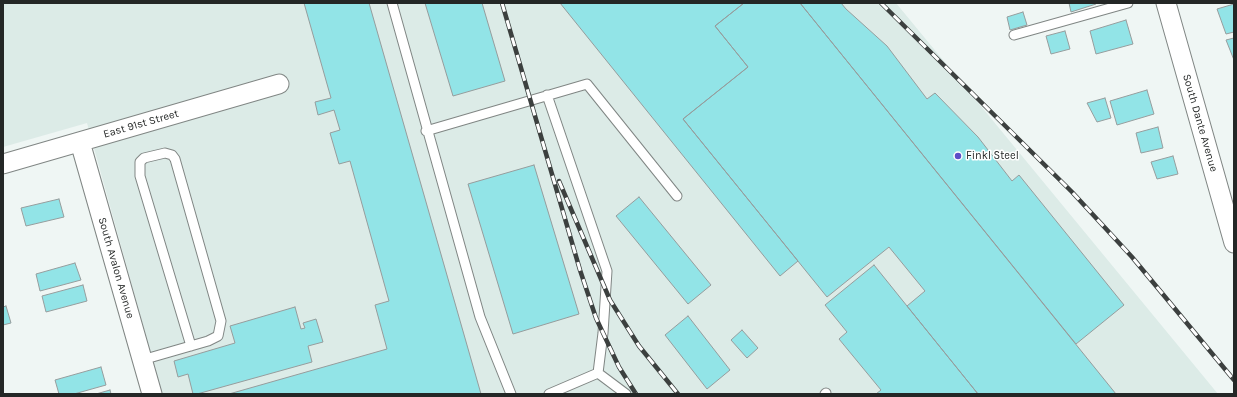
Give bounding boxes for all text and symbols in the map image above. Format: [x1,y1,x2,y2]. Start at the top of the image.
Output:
street label: South Dante Avenue [1180,73,1220,173]
street label: East 91st Street [102,107,180,141]
place label: Finkl Steel [966,149,1019,163]
marker: Finkl Steel [953,151,963,161]
street label: South Avalon Avenue [95,216,137,320]

